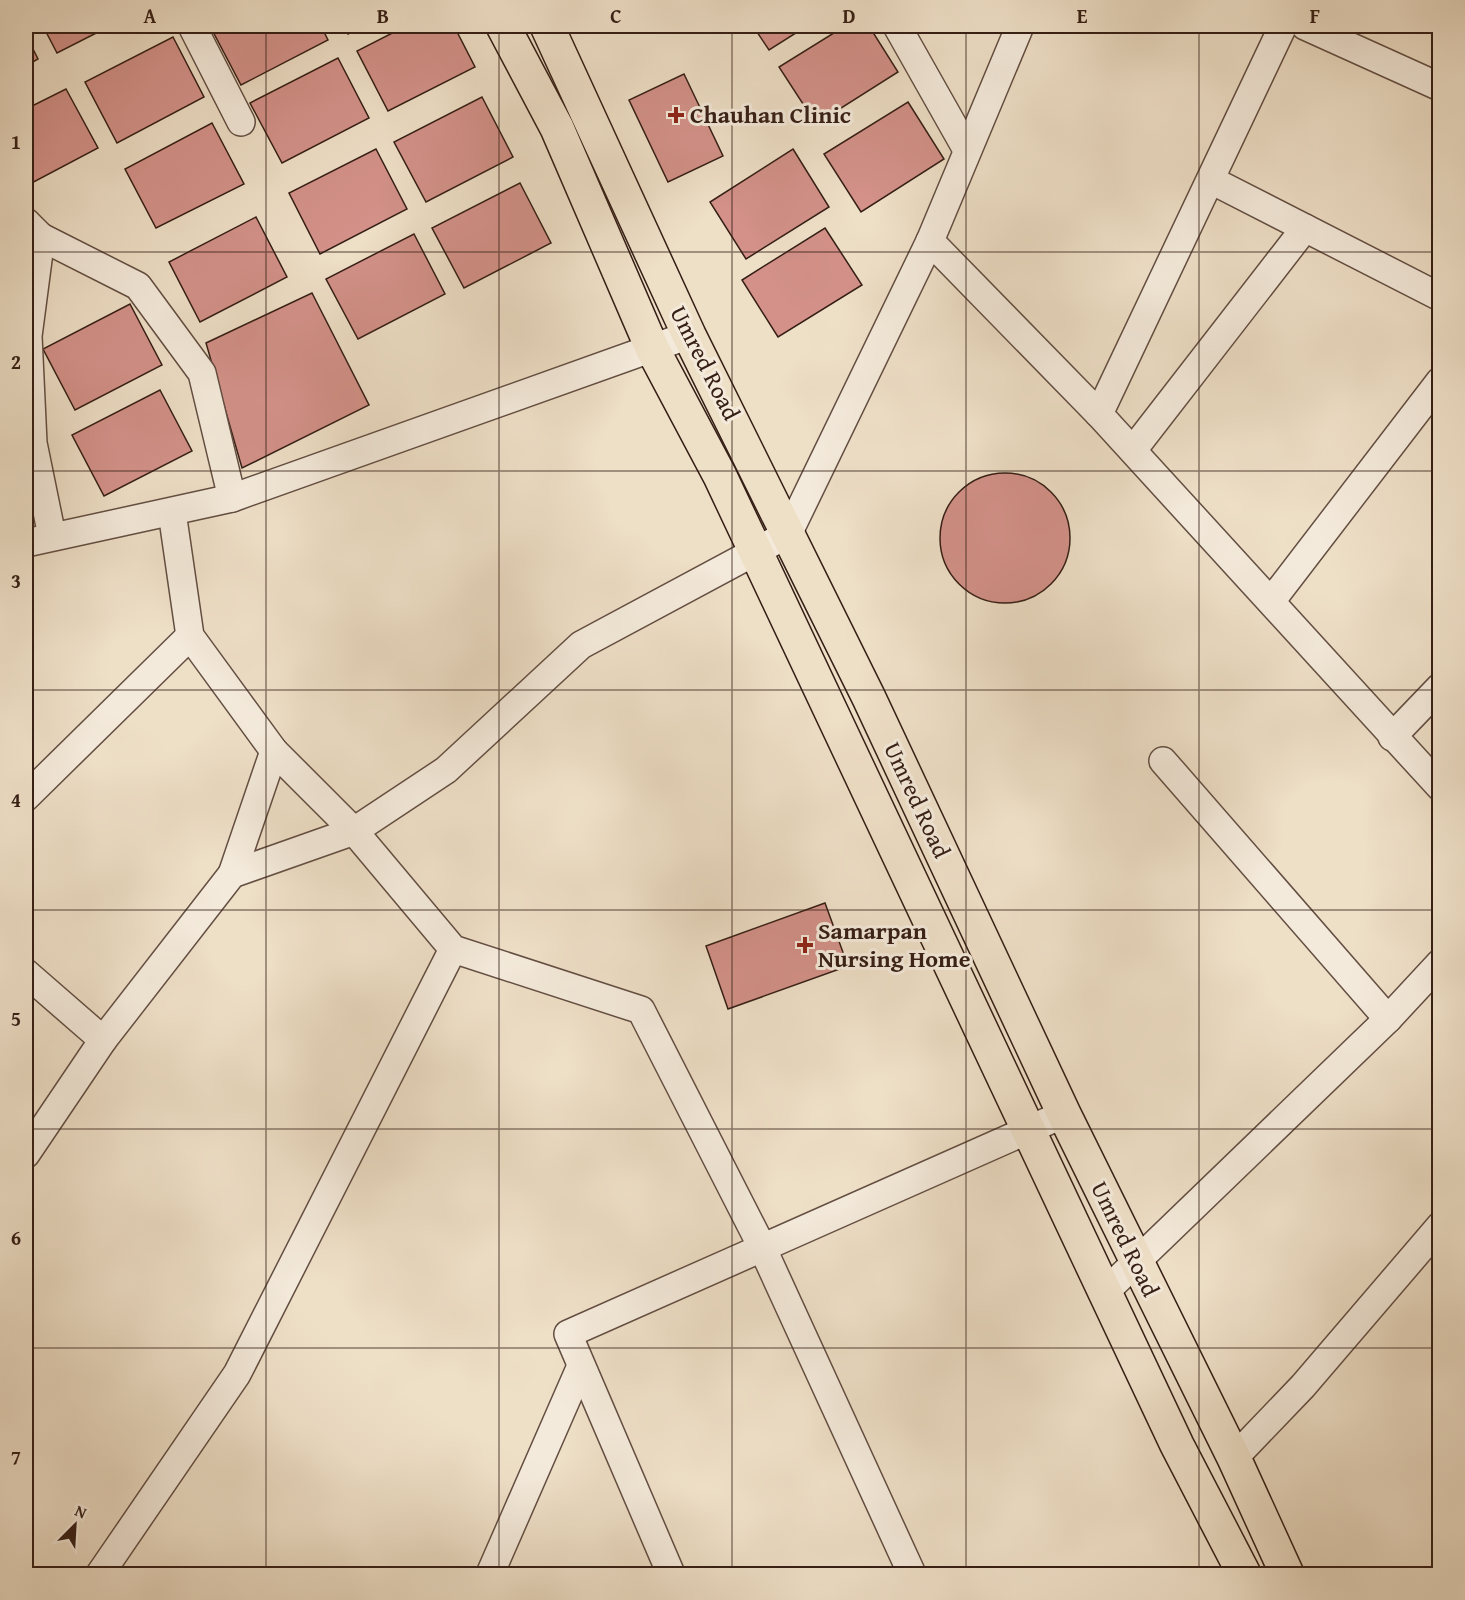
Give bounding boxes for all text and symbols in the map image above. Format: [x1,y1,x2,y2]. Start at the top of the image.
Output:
text: A [144,1,157,30]
text: B [377,1,389,30]
text: C [610,1,622,30]
text: D [842,1,856,30]
text: E [1077,1,1088,30]
text: F [1310,1,1320,30]
place label: Chauhan Clinic [690,97,851,132]
marker: Chauhan Clinic [667,106,685,124]
text: 1 [11,127,21,156]
street label: Umred Road [662,299,749,426]
text: 2 [11,347,21,376]
text: 3 [11,566,21,595]
street label: Umred Road [875,736,960,864]
text: 4 [11,785,21,814]
place label: Samarpan Nursing Home [818,913,971,976]
marker: Samarpan Nursing Home [796,936,814,954]
text: 5 [11,1004,21,1033]
street label: Umred Road [1082,1175,1169,1303]
text: 6 [11,1223,21,1252]
text: 7 [11,1442,21,1471]
north arrow [45,1495,105,1555]
text: N [71,1498,91,1525]

